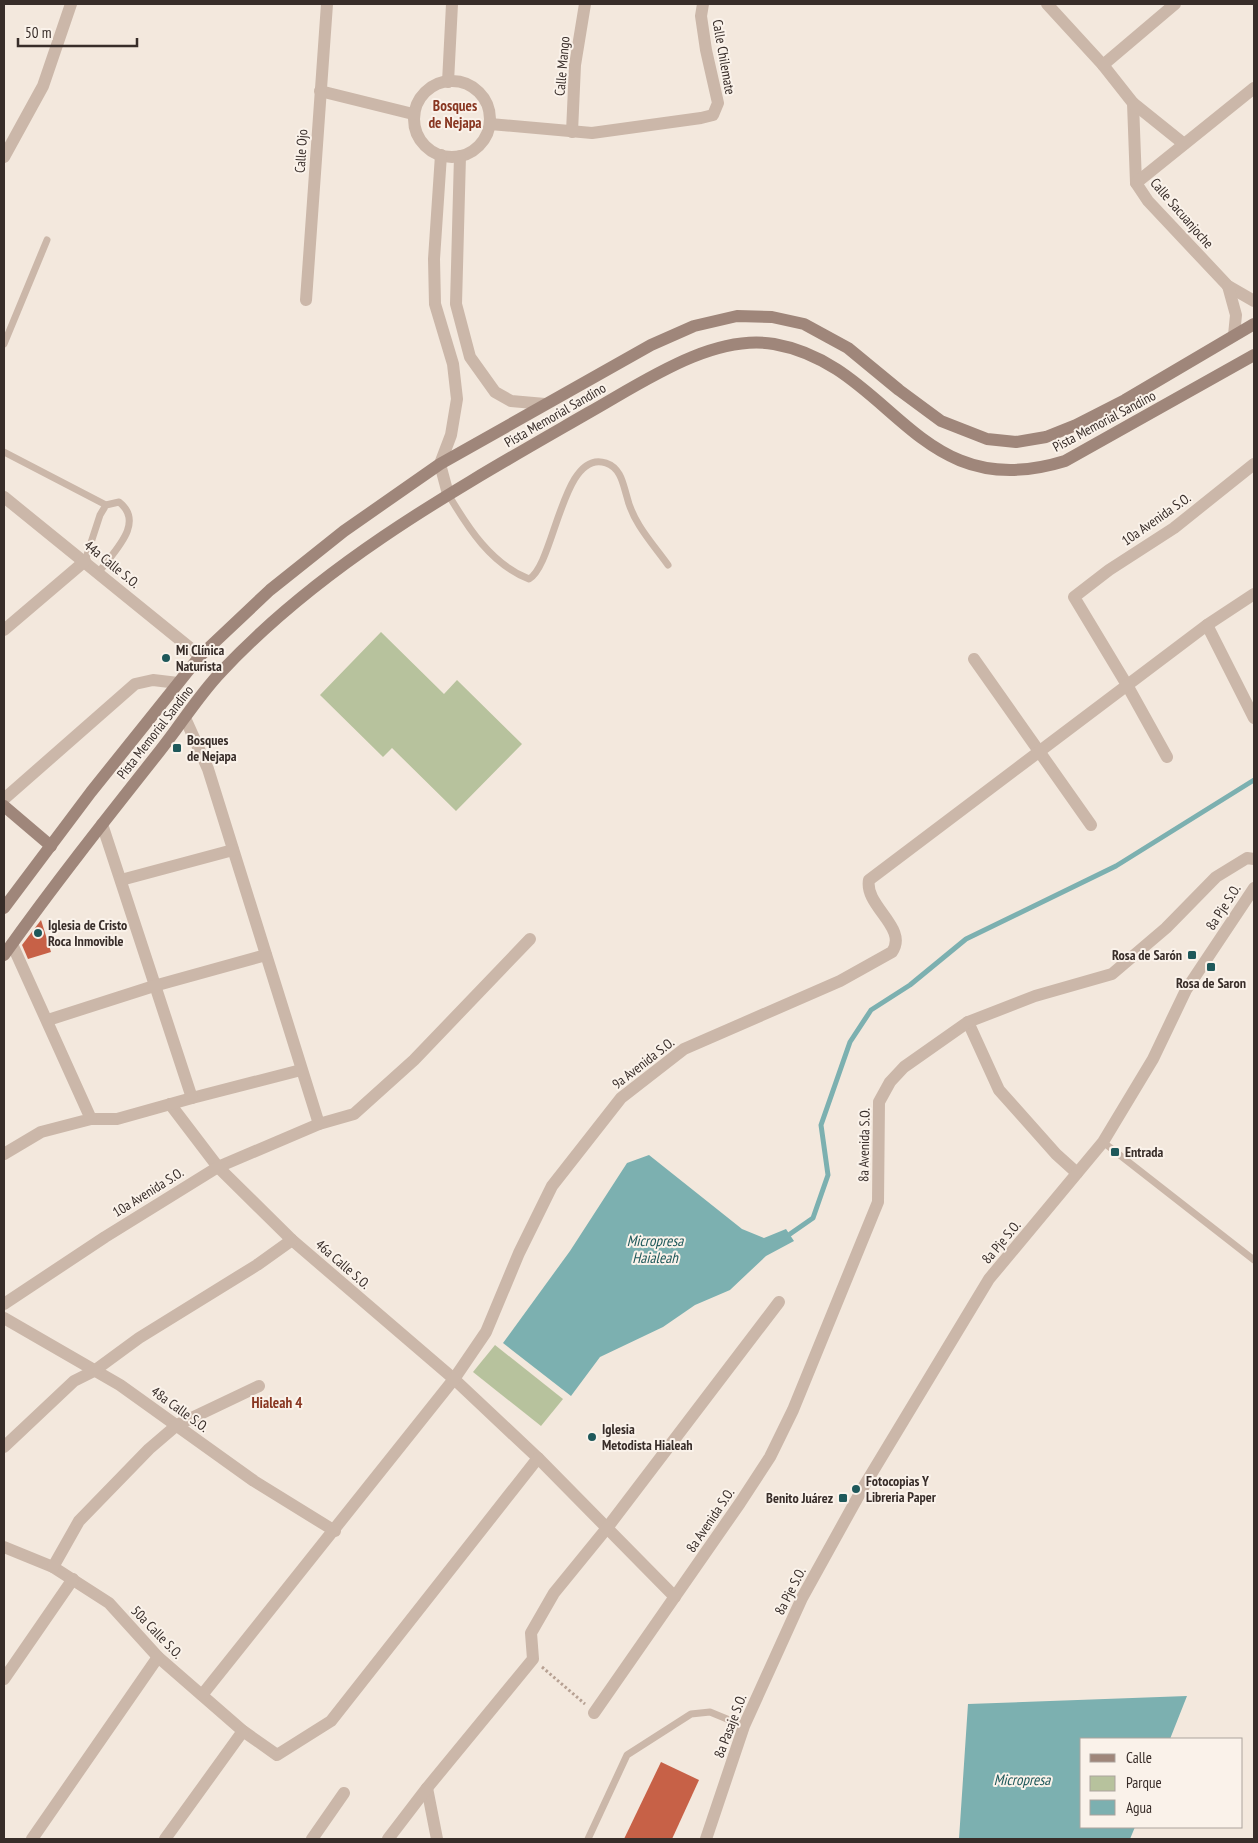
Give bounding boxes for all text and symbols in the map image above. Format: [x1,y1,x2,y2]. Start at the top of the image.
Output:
scale bar [18,15,136,47]
street label: Calle Chilemate [709,18,739,96]
text: 50 m [25,23,51,42]
street label: Calle Mango [550,35,574,97]
district label: Bosques de Nejapa [428,96,482,132]
street label: Calle Ojo [290,128,312,174]
street label: Calle Sacuanjoche [1147,174,1218,252]
street label: Pista Memorial Sandino [501,379,609,451]
street label: Pista Memorial Sandino [1049,386,1159,456]
street label: 10a Avenida S.O. [1118,489,1194,549]
street label: 44a Calle S.O. [80,536,144,592]
place label: Mi Clínica Naturista [176,641,224,675]
marker: Mi Clínica Naturista [160,652,172,664]
street label: Pista Memorial Sandino [113,681,197,783]
place label: Bosques de Nejapa [187,731,237,765]
marker: Bosques de Nejapa [171,742,183,754]
street label: 8a Pje S.O. [1201,881,1245,933]
place label: Iglesia de Cristo Roca Inmovible [48,916,127,950]
marker: Iglesia de Cristo Roca Inmovible [32,927,44,939]
place label: Rosa de Sarón [1112,946,1182,964]
marker: Rosa de Sarón [1186,949,1198,961]
marker: Rosa de Saron [1205,961,1217,973]
place label: Rosa de Saron [1176,974,1246,992]
street label: 9a Avenida S.O. [608,1033,678,1093]
street label: 8a Avenida S.O. [854,1108,874,1182]
place label: Entrada [1125,1143,1163,1161]
marker: Entrada [1109,1146,1121,1158]
street label: 10a Avenida S.O. [109,1163,187,1221]
street label: 8a Pje S.O. [978,1217,1024,1267]
water label: Micropresa Haialeah [627,1231,684,1267]
street label: 46a Calle S.O. [312,1235,374,1293]
street label: 48a Calle S.O. [148,1382,212,1436]
district label: Hialeah 4 [252,1393,302,1412]
place label: Iglesia Metodista Hialeah [602,1420,692,1454]
marker: Iglesia Metodista Hialeah [586,1431,598,1443]
place label: Fotocopias Y Libreria Paper [866,1472,937,1506]
marker: Fotocopias Y Libreria Paper [850,1483,862,1495]
street label: 8a Avenida S.O. [682,1484,738,1556]
place label: Benito Juárez [766,1489,833,1507]
marker: Benito Juárez [837,1492,849,1504]
street label: 8a Pje S.O. [770,1564,810,1618]
street label: 50a Calle S.O. [127,1602,187,1662]
street label: 8a Pasaje S.O. [710,1692,750,1760]
legend [1080,1738,1243,1828]
text: Calle [1126,1748,1152,1767]
water label: Micropresa [994,1770,1051,1789]
text: Parque [1126,1773,1162,1792]
text: Agua [1126,1798,1152,1817]

